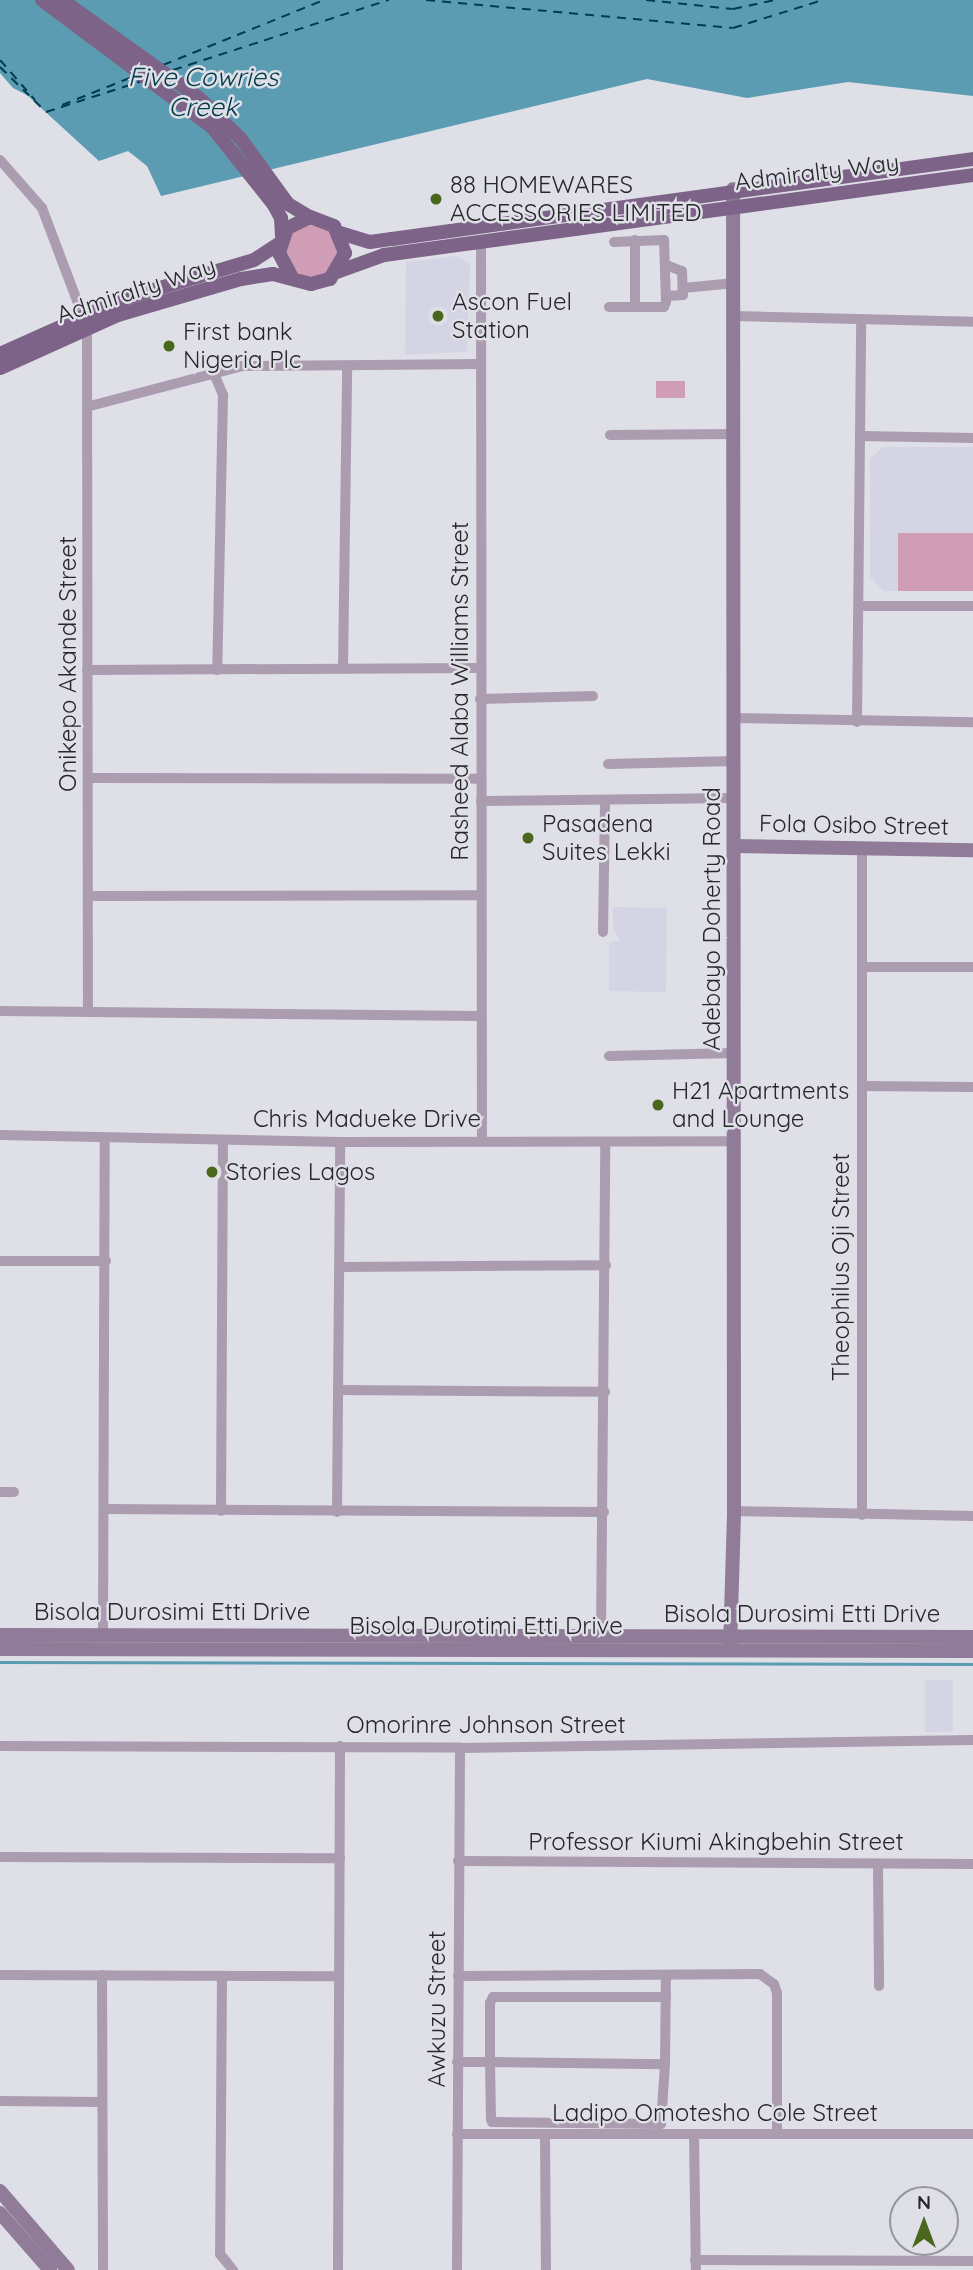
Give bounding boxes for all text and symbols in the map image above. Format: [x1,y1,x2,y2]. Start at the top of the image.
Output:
water label: Five Cowries Creek [128,61,278,122]
street label: Admiralty Way [733,148,901,196]
place label: 88 HOMEWARES ACCESSORIES LIMITED [450,171,701,227]
marker: 88 HOMEWARES ACCESSORIES LIMITED [428,191,444,207]
street label: Admiralty Way [53,251,219,329]
place label: Ascon Fuel Station [452,288,572,344]
marker: Ascon Fuel Station [430,308,446,324]
place label: First bank Nigeria Plc [183,318,301,374]
marker: First bank Nigeria Plc [161,338,177,354]
street label: Rasheed Alaba Williams Street [446,521,474,861]
street label: Onikepo Akande Street [54,536,82,792]
street label: Adebayo Doherty Road [698,787,726,1051]
street label: Fola Osibo Street [759,809,949,841]
place label: Pasadena Suites Lekki [542,810,671,866]
marker: Pasadena Suites Lekki [520,830,536,846]
place label: H21 Apartments and Lounge [672,1077,849,1133]
marker: H21 Apartments and Lounge [650,1097,666,1113]
street label: Chris Madueke Drive [253,1105,481,1133]
street label: Theophilus Oji Street [827,1153,855,1381]
place label: Stories Lagos [226,1158,375,1186]
marker: Stories Lagos [204,1164,220,1180]
street label: Bisola Durosimi Etti Drive [34,1598,310,1626]
street label: Bisola Durosimi Etti Drive [664,1600,940,1628]
street label: Bisola Durotimi Etti Drive [349,1612,623,1640]
street label: Omorinre Johnson Street [346,1711,626,1739]
street label: Professor Kiumi Akingbehin Street [528,1828,904,1856]
street label: Awkuzu Street [423,1930,451,2088]
street label: Ladipo Omotesho Cole Street [552,2099,878,2127]
north arrow [889,2186,959,2256]
text: N [917,2190,931,2214]

